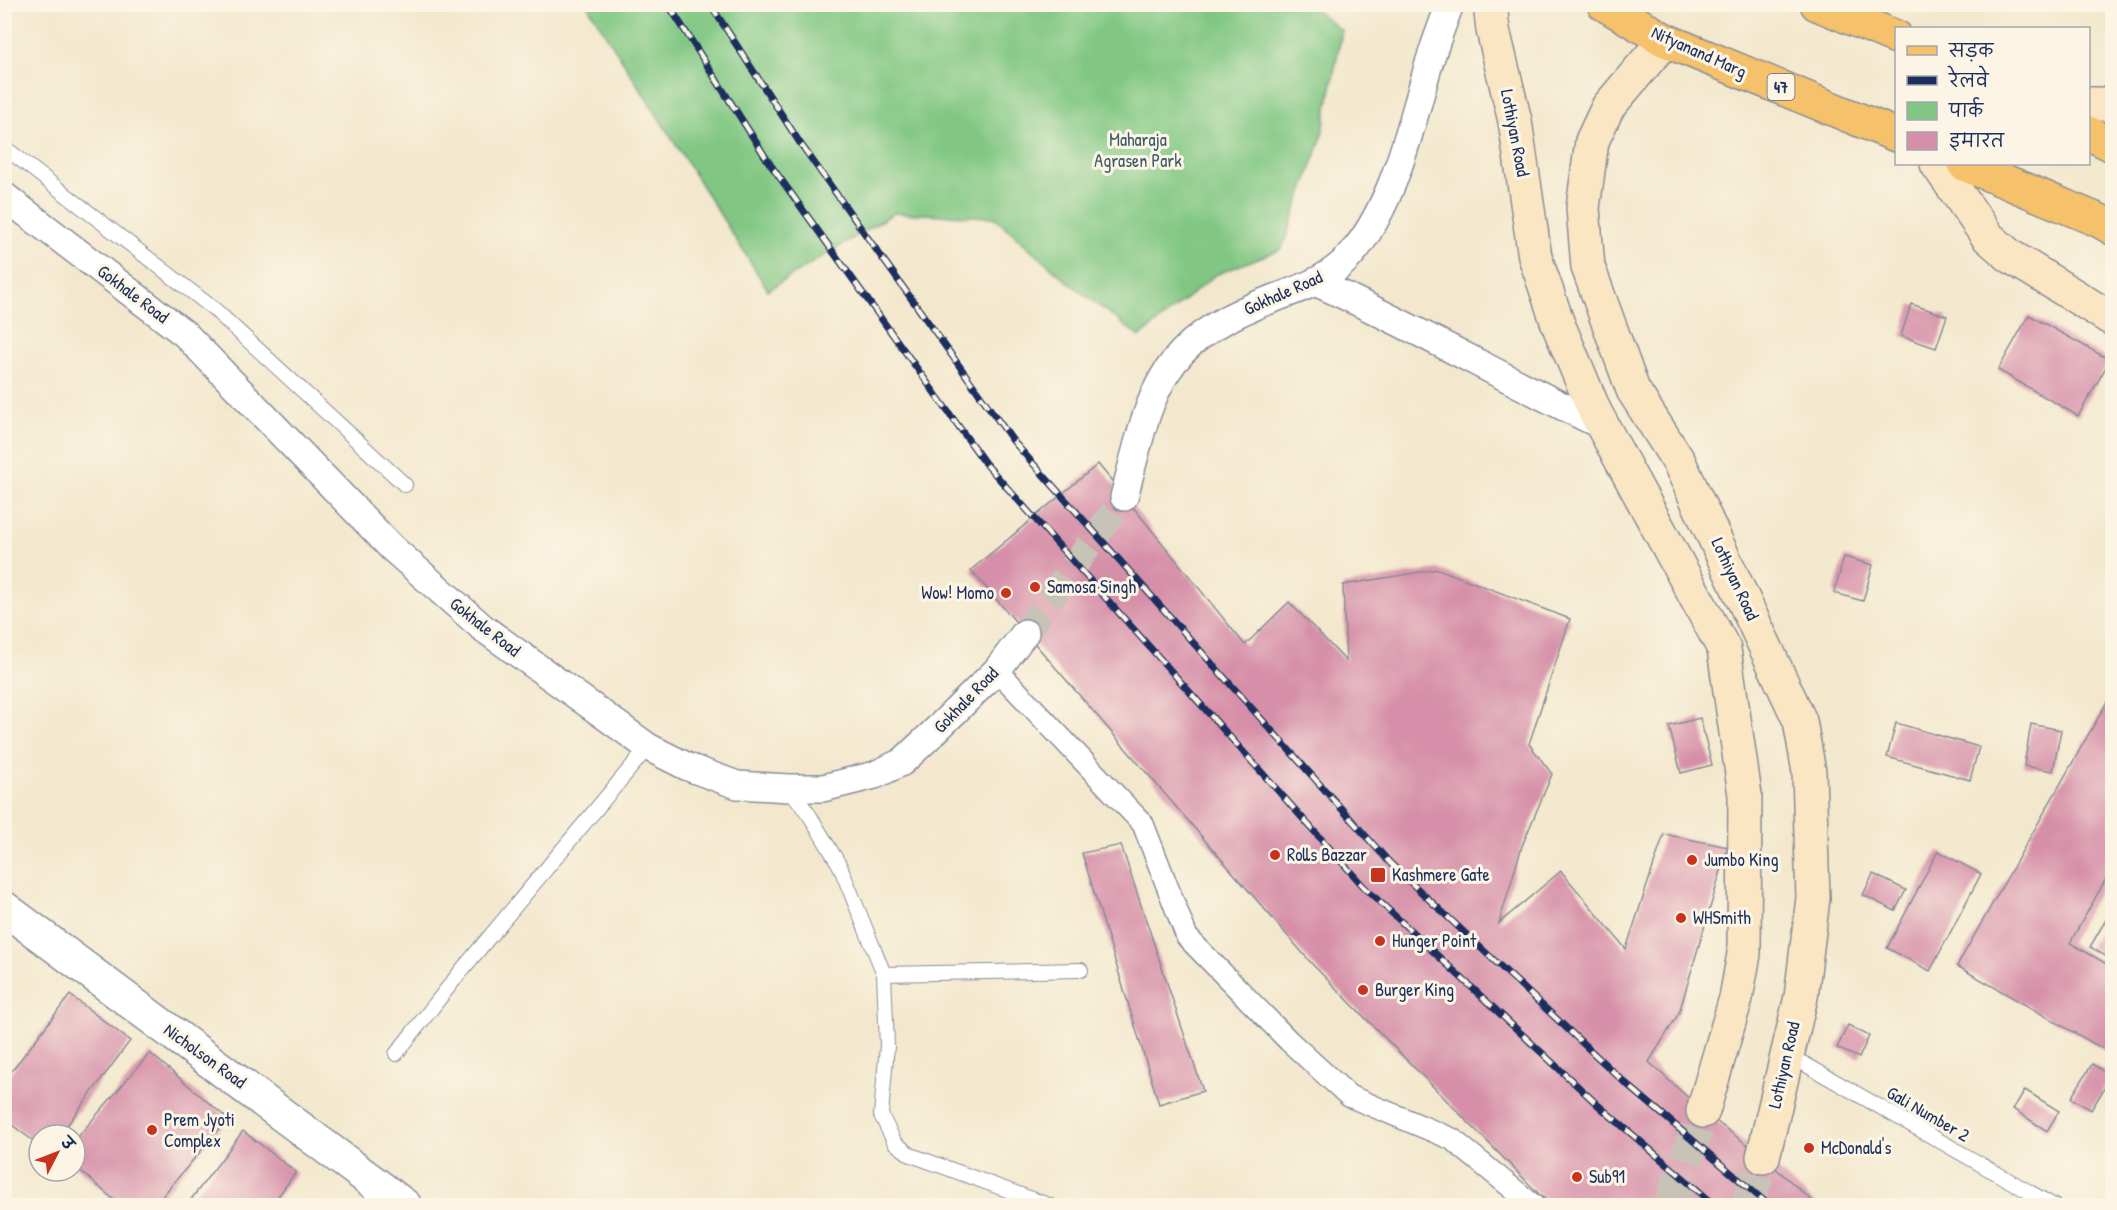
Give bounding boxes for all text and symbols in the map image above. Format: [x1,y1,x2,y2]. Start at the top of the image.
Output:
street label: Nityanand Marg [1648,19,1751,84]
legend [1895,27,2090,165]
text: सड़क [1948,38,1994,63]
text: रेलवे [1947,65,1990,93]
road number: 47 [1768,74,1794,100]
street label: Lothiyan Road [1495,87,1536,179]
text: पार्क [1948,97,1984,123]
park label: Maharaja Agrasen Park [1094,127,1182,173]
text: इमारत [1949,128,2005,153]
street label: Gokhale Road [92,258,174,329]
street label: Gokhale Road [1240,264,1326,321]
street label: Lothiyan Road [1705,534,1765,624]
place label: Samosa Singh [1047,574,1136,599]
place label: Wow! Momo [921,580,994,605]
marker: Samosa Singh [1028,580,1042,594]
marker: Wow! Momo [999,586,1013,600]
street label: Gokhale Road [445,591,526,662]
street label: Gokhale Road [928,661,1004,738]
place label: Rolls Bazzar [1287,842,1367,867]
place label: Jumbo King [1704,847,1779,872]
marker: Rolls Bazzar [1268,848,1282,862]
marker: Jumbo King [1685,853,1699,867]
place label: Kashmere Gate [1392,862,1490,887]
marker: Kashmere Gate [1369,866,1387,884]
place label: WHSmith [1693,905,1751,930]
marker: WHSmith [1674,911,1688,925]
place label: Hunger Point [1392,928,1477,953]
marker: Hunger Point [1373,934,1387,948]
place label: Burger King [1375,977,1454,1002]
marker: Burger King [1356,983,1370,997]
street label: Nicholson Road [159,1017,252,1094]
street label: Lothiyan Road [1761,1019,1806,1111]
street label: Gali Number 2 [1882,1080,1975,1148]
place label: Prem Jyoti Complex [164,1107,235,1153]
north arrow [27,1123,87,1183]
marker: Prem Jyoti Complex [145,1123,159,1137]
text: उ [55,1130,81,1155]
place label: McDonald's [1821,1135,1891,1160]
marker: McDonald's [1802,1141,1816,1155]
place label: Sub91 [1589,1164,1625,1189]
marker: Sub91 [1570,1170,1584,1184]

